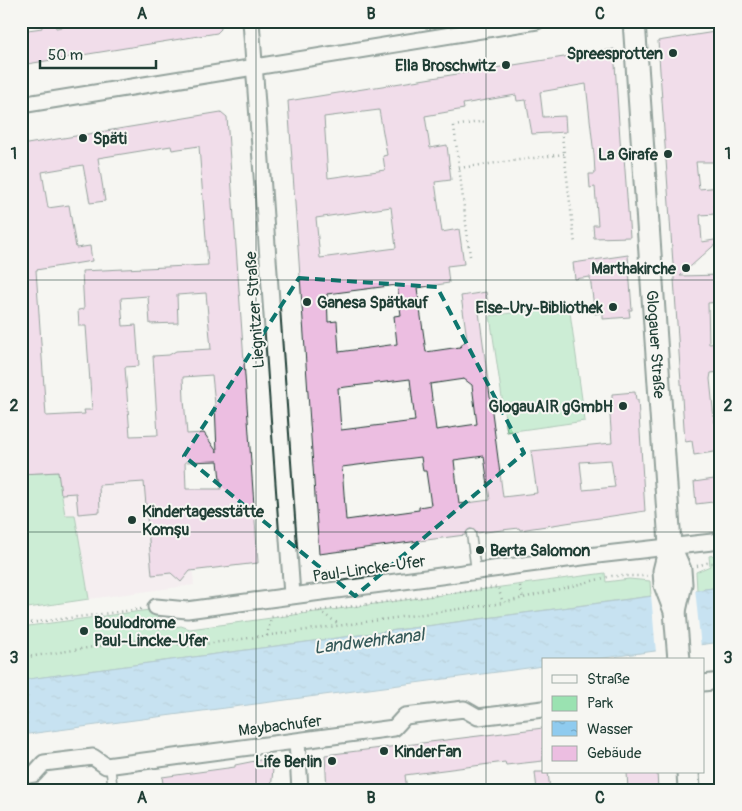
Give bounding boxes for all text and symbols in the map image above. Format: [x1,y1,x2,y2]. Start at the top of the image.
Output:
text: A [137,4,148,24]
text: B [366,4,376,24]
text: C [595,4,605,24]
scale bar [40,38,156,70]
place label: Spreesprotten [567,44,663,64]
text: 50 m [48,46,83,65]
marker: Spreesprotten [667,47,679,59]
place label: Ella Broschwitz [395,56,497,76]
marker: Ella Broschwitz [500,59,512,71]
place label: Späti [93,129,127,149]
marker: Späti [77,132,89,144]
text: 1 [11,144,17,164]
text: 1 [725,144,731,164]
place label: La Girafe [598,145,659,165]
marker: La Girafe [662,148,674,160]
street label: Liegnitzer Straße [241,251,269,369]
place label: Marthakirche [591,259,677,279]
marker: Marthakirche [680,262,692,274]
street label: Glogauer Straße [642,289,669,399]
place label: Ganesa Spätkauf [317,293,429,313]
marker: Ganesa Spätkauf [301,296,313,308]
place label: Else-Ury-Bibliothek [476,298,603,318]
marker: Else-Ury-Bibliothek [607,301,619,313]
text: 2 [10,396,19,416]
text: 2 [724,396,733,416]
place label: GlogauAIR gGmbH [488,397,613,417]
marker: GlogauAIR gGmbH [617,400,629,412]
place label: Kindertagesstätte Komşu [142,502,265,540]
marker: Kindertagesstätte Komşu [126,514,138,526]
place label: Berta Salomon [490,541,590,561]
marker: Berta Salomon [474,544,486,556]
street label: Paul-Lincke-Ufer [311,551,427,587]
place label: Boulodrome Paul-Lincke-Ufer [94,613,208,651]
water label: Landwehrkanal [313,623,427,660]
marker: Boulodrome Paul-Lincke-Ufer [78,625,90,637]
text: 3 [10,648,19,668]
text: 3 [724,648,733,668]
legend [542,658,704,774]
text: Straße [587,670,630,689]
text: Park [587,694,614,713]
street label: Maybachufer [237,711,323,741]
text: Wasser [587,720,634,739]
place label: KinderFan [394,742,462,762]
text: Gebäude [587,744,642,763]
marker: KinderFan [378,745,390,757]
place label: Life Berlin [255,752,322,772]
marker: Life Berlin [326,755,338,767]
text: A [137,788,148,808]
text: B [366,788,376,808]
text: C [595,788,605,808]

